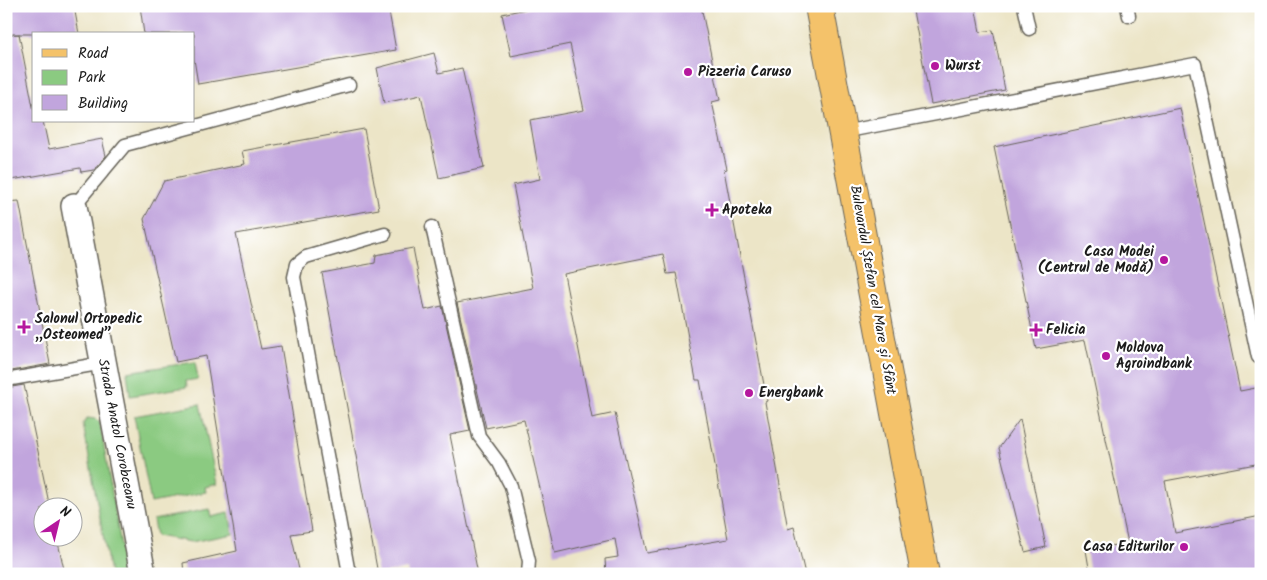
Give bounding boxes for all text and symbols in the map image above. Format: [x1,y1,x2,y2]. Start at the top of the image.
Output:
legend [32,32,195,122]
text: Road [78,42,109,66]
place label: Wurst [945,55,981,77]
marker: Wurst [929,60,941,72]
place label: Pizzeria Caruso [698,61,792,83]
text: Park [78,66,106,90]
marker: Pizzeria Caruso [682,66,694,78]
text: Building [78,92,128,116]
street label: Bulevardul Ștefan cel Mare și Sfânt [844,184,902,397]
place label: Apoteka [722,199,772,221]
marker: Apoteka [706,204,718,216]
place label: Casa Modei (Centrul de Modă) [1038,241,1154,279]
marker: Casa Modei (Centrul de Modă) [1158,254,1170,266]
place label: Salonul Ortopedic „Osteomed” [35,308,143,346]
place label: Felicia [1046,319,1085,341]
marker: Salonul Ortopedic „Osteomed” [17,320,31,334]
marker: Felicia [1030,324,1042,336]
place label: Moldova Agroindbank [1116,337,1193,375]
marker: Moldova Agroindbank [1100,350,1112,362]
street label: Strada Anatol Corobceanu [92,357,142,511]
place label: Energbank [759,382,824,404]
marker: Energbank [743,387,755,399]
north arrow [32,498,82,548]
text: N [55,501,75,524]
place label: Casa Editurilor [1083,536,1175,558]
marker: Casa Editurilor [1178,541,1190,553]

